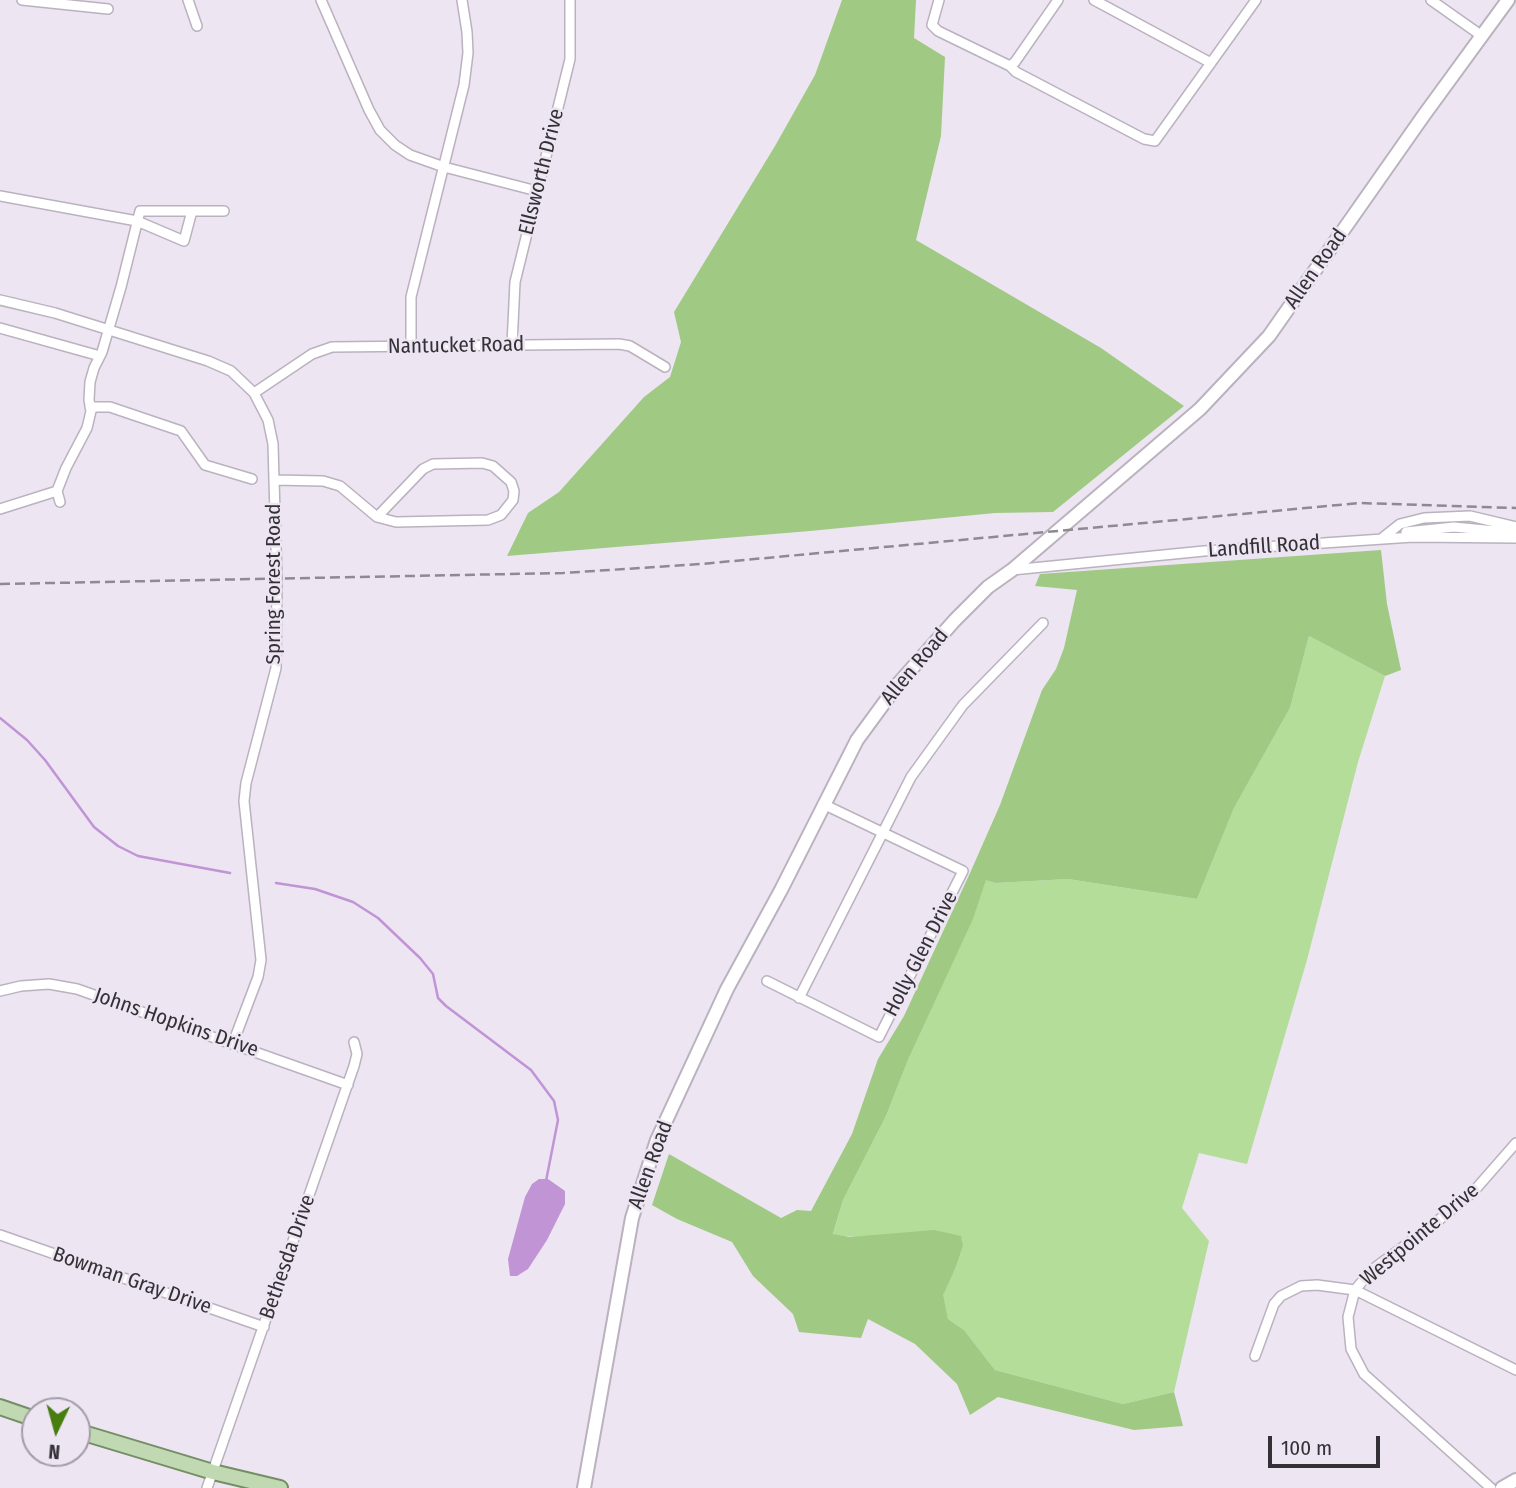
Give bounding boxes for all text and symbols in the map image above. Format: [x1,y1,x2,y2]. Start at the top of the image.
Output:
street label: Ellsworth Drive [514,106,570,238]
street label: Allen Road [1279,224,1353,314]
street label: Nantucket Road [388,332,524,360]
street label: Spring Forest Road [261,503,287,665]
street label: Landfill Road [1207,531,1321,563]
street label: Allen Road [876,624,954,710]
street label: Holly Glen Drive [879,887,963,1021]
street label: Johns Hopkins Drive [90,983,262,1063]
street label: Allen Road [623,1117,679,1213]
street label: Westpointe Drive [1356,1178,1484,1292]
street label: Bethesda Drive [255,1191,321,1323]
street label: Bowman Gray Drive [49,1242,215,1320]
north arrow [21,1397,91,1467]
scale bar [1271,1422,1383,1466]
text: 100 m [1281,1435,1332,1461]
text: N [48,1439,61,1463]

